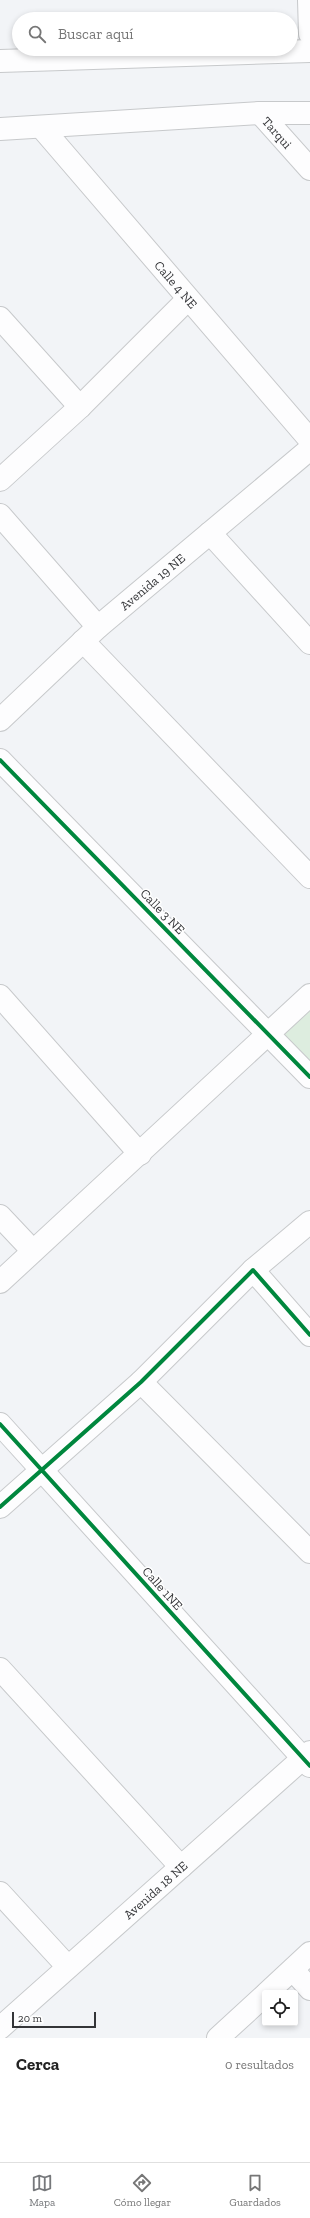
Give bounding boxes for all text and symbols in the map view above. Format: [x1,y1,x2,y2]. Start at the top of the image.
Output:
search box [12,12,298,56]
icon: search [26,23,48,45]
text: Buscar aquí [58,25,134,43]
street label: Tarqui [259,114,295,152]
street label: Calle 4 NE [151,258,201,312]
street label: Avenida 19 NE [117,550,188,613]
street label: Calle 3 NE [137,886,188,937]
street label: Calle 1NE [139,1564,186,1613]
street label: Avenida 18 NE [121,1858,191,1922]
map controls [262,1990,298,2026]
button: locate [262,1990,298,2026]
scale bar [12,2010,96,2029]
text: 20 m [18,2012,42,2025]
text: Cerca [16,2054,59,2074]
text: 0 resultados [225,2057,294,2072]
tab: Mapa [29,2172,55,2209]
tab: Cómo llegar [114,2172,171,2209]
tab: Guardados [229,2172,281,2209]

